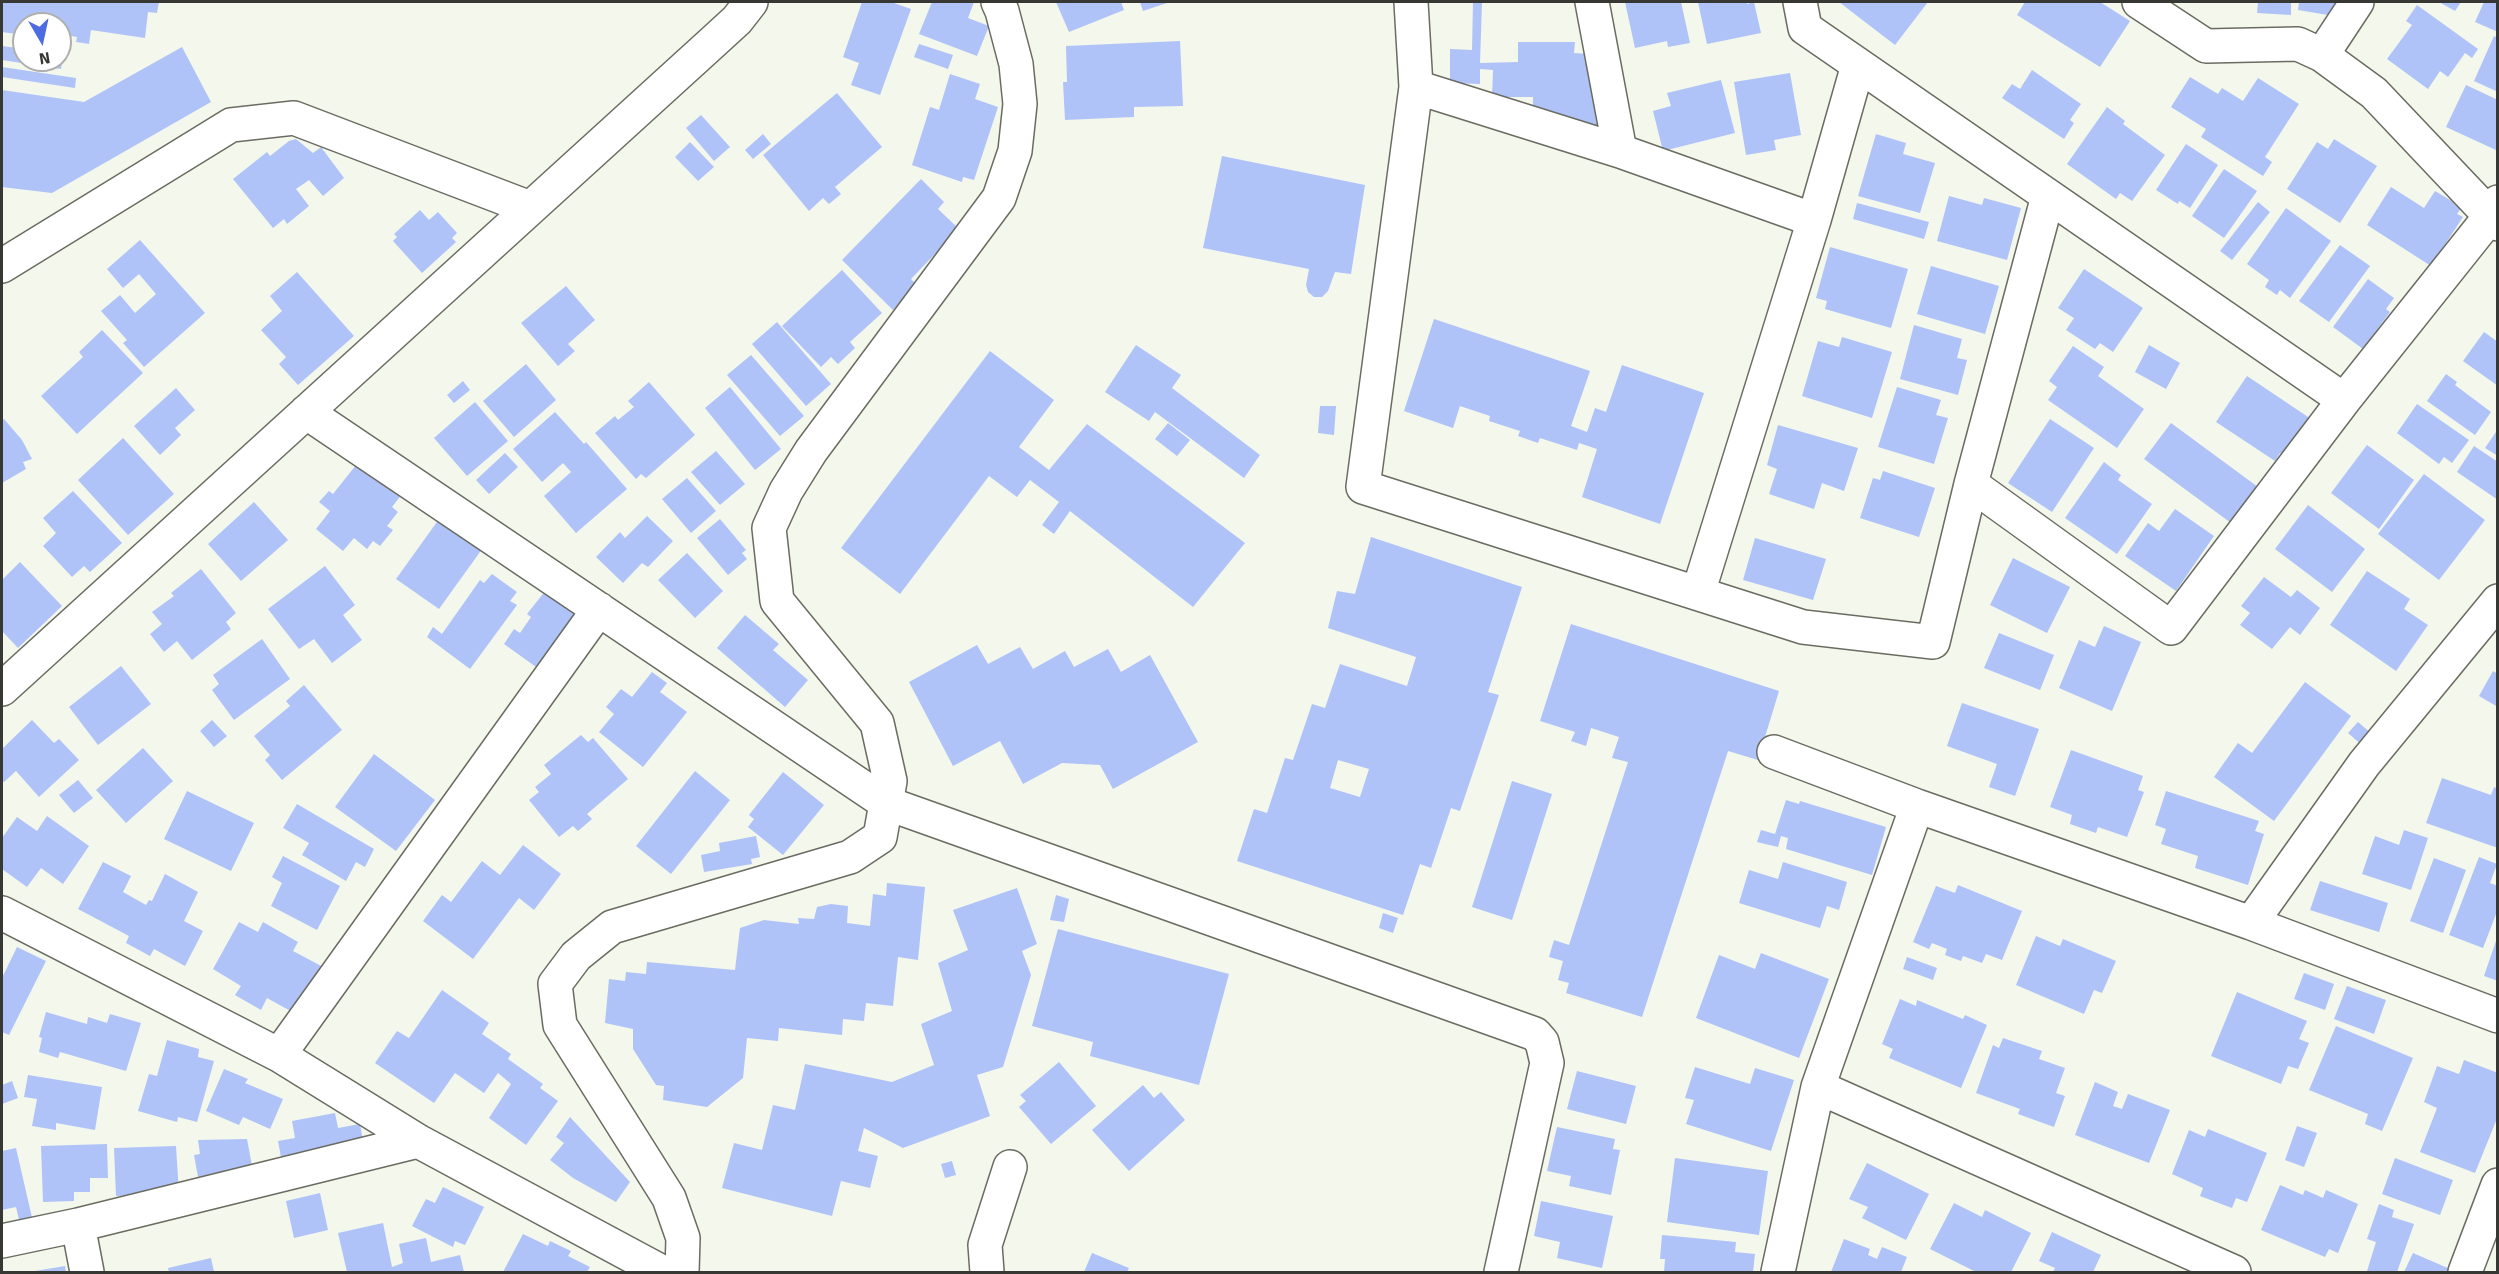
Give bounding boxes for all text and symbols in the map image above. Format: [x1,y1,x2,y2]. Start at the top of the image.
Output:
north arrow [12,12,72,72]
text: N [37,47,52,69]

